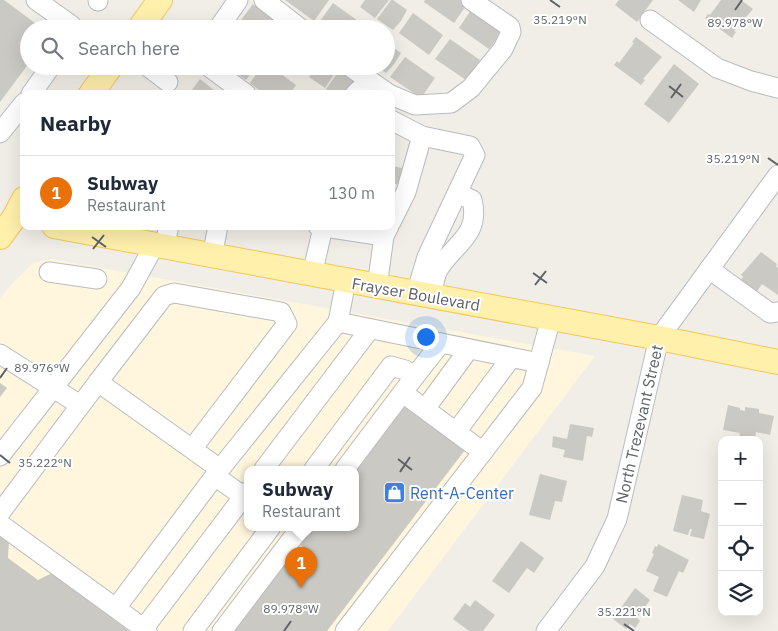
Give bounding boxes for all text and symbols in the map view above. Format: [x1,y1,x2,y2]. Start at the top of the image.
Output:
text: 35.219°N [533,12,587,27]
text: 89.978°W [707,15,763,30]
search box [20,20,395,75]
icon: search [38,34,66,62]
text: Search here [78,36,180,60]
text: Nearby [40,109,111,137]
text: 35.219°N [706,151,760,166]
text: Subway [87,171,158,195]
text: 1 [51,183,61,203]
text: 130 m [328,183,375,203]
text: Restaurant [87,195,166,215]
street label: Frayser Boulevard [350,273,482,315]
your location [413,324,439,350]
street label: North Trezevant Street [611,343,667,505]
text: 89.976°W [14,360,70,375]
map controls [718,436,763,616]
button: + [718,436,763,481]
text: 35.222°N [18,455,72,470]
popup [244,466,359,531]
text: Subway [262,477,333,501]
shop icon: Rent-A-Center [382,481,406,505]
button: − [718,481,763,526]
place label: Rent-A-Center [410,483,514,503]
text: Restaurant [262,501,341,521]
button: locate [718,526,763,571]
pin: 1 [285,547,317,588]
button: layers [718,571,763,616]
text: 89.978°W [263,601,319,616]
text: 35.221°N [597,604,651,619]

